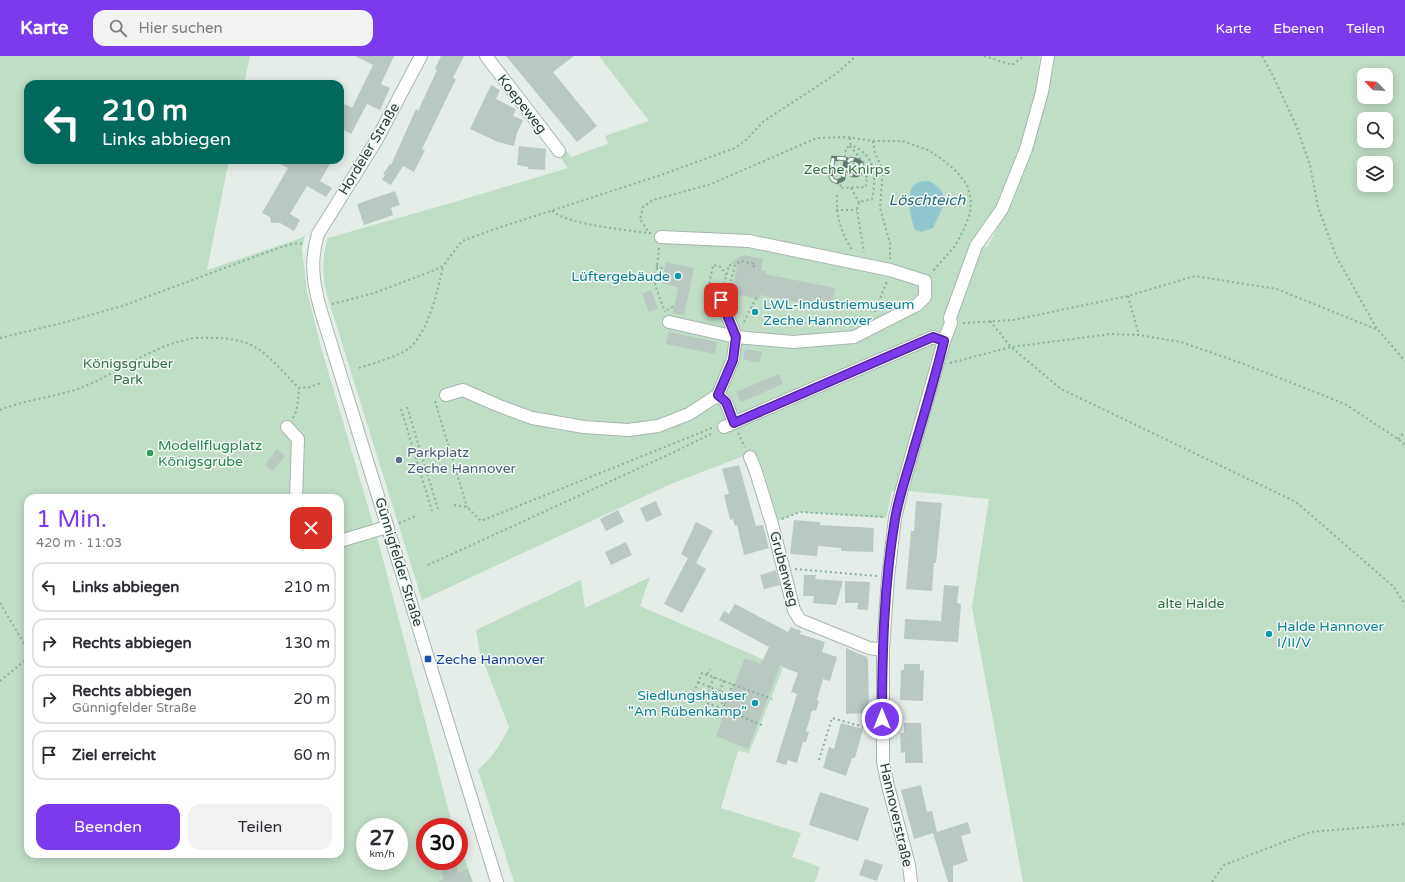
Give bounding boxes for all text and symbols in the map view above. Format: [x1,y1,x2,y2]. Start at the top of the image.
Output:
search box [93,10,373,46]
text: Karte [20,17,69,39]
icon: search [107,17,129,39]
text: Hier suchen [139,19,223,37]
text: Karte [1216,20,1251,37]
text: Ebenen [1273,20,1324,37]
text: Teilen [1346,20,1385,37]
north arrow [1357,68,1393,104]
map controls [1357,68,1393,192]
street label: Koepeweg [494,71,550,137]
text: 210 m [102,94,188,128]
icon: left [36,96,88,148]
street label: Hordeler Straße [335,100,403,198]
button: search [1357,112,1393,148]
text: Links abbiegen [102,128,231,150]
button: layers [1357,156,1393,192]
park label: Zeche Knirps [804,161,891,178]
water label: Löschteich [889,191,966,209]
place label: Lüftergebäude [571,268,670,285]
marker: Lüftergebäude [673,271,683,281]
pin [704,283,738,317]
icon: arrive [710,289,732,311]
place label: LWL-Industriemuseum Zeche Hannover [763,296,914,329]
marker: LWL-Industriemuseum Zeche Hannover [750,307,760,317]
park label: Königsgruber Park [83,355,174,388]
place label: Modellflugplatz Königsgrube [158,437,262,470]
place label: Parkplatz Zeche Hannover [407,444,517,477]
marker: Modellflugplatz Königsgrube [145,448,155,458]
marker: Parkplatz Zeche Hannover [394,455,404,465]
street label: Günnigfelder Straße [371,495,427,629]
text: 1 Min. [36,505,107,534]
button: close [290,507,332,549]
street label: Grubenweg [766,529,802,609]
text: 420 m · 11:03 [36,535,122,551]
icon: left [38,576,60,598]
text: Links abbiegen [72,578,179,596]
text: 210 m [284,578,330,596]
park label: alte Halde [1158,595,1224,612]
place label: Halde Hannover I/II/V [1277,618,1384,651]
marker: Halde Hannover I/II/V [1264,629,1274,639]
icon: right [38,632,60,654]
text: Rechts abbiegen [72,634,192,652]
text: 130 m [284,634,330,652]
place label: Zeche Hannover [436,651,546,668]
marker: Zeche Hannover [423,654,433,664]
text: Rechts abbiegen [72,682,192,700]
place label: Siedlungshäuser "Am Rübenkamp" [628,687,748,720]
icon: right [38,688,60,710]
text: 20 m [293,690,330,708]
marker: Siedlungshäuser "Am Rübenkamp" [750,698,760,708]
position arrow [861,698,903,740]
text: Günnigfelder Straße [72,700,196,716]
icon: arrive [38,744,60,766]
text: Ziel erreicht [72,746,156,764]
text: 60 m [293,746,330,764]
street label: Hannoverstraße [876,761,916,869]
button: Beenden [36,804,180,850]
button: Teilen [188,804,332,850]
speed limit sign: 30 [416,818,468,870]
text: 27 [369,827,395,851]
text: km/h [369,848,395,860]

